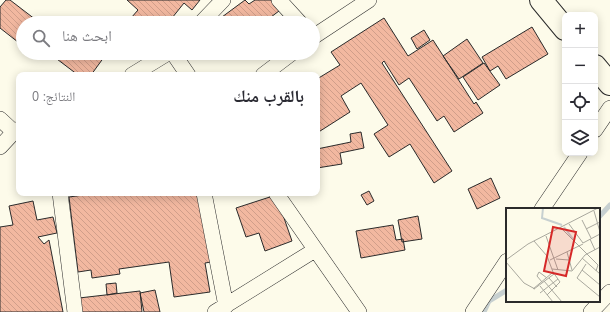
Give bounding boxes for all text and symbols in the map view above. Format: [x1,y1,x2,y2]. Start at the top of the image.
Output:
map controls [562,12,598,156]
button: + [562,12,598,48]
search box [16,16,320,60]
text: ابحث هنا [62,26,112,45]
icon: search [30,27,52,49]
button: − [562,48,598,84]
button: locate [562,84,598,120]
text: بالقرب منك [233,85,304,107]
text: النتائج: 0 [32,88,75,105]
button: layers [562,120,598,156]
inset map [506,208,600,302]

